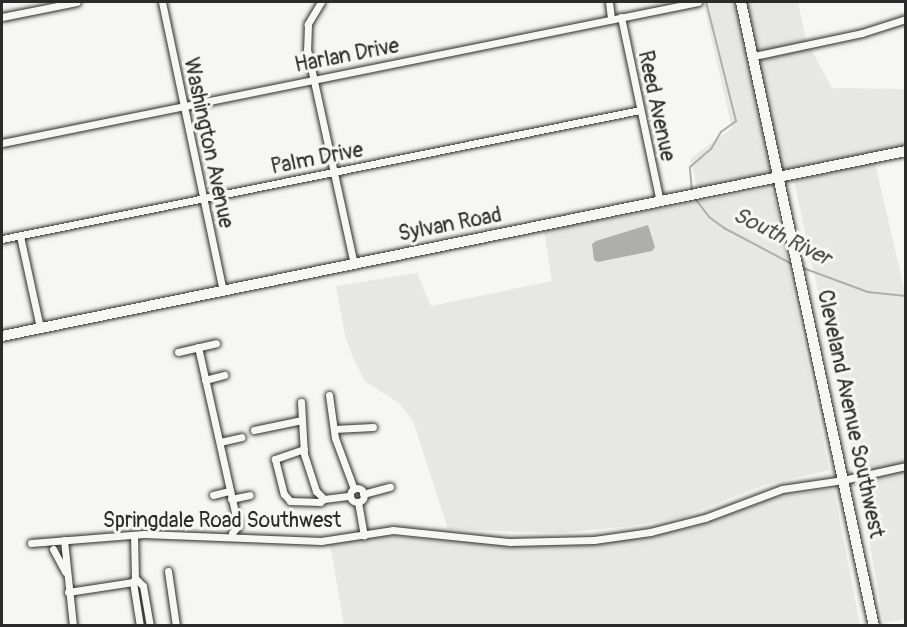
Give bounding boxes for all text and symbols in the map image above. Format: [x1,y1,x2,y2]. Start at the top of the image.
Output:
street label: Harlan Drive [293,34,401,78]
street label: Reed Avenue [632,48,680,164]
street label: Washington Avenue [178,55,238,231]
street label: Palm Drive [269,138,365,180]
water label: South River [729,202,835,272]
street label: Sylvan Road [396,203,504,247]
street label: Cleveland Avenue Southwest [811,288,889,540]
street label: Springdale Road Southwest [103,508,341,534]

